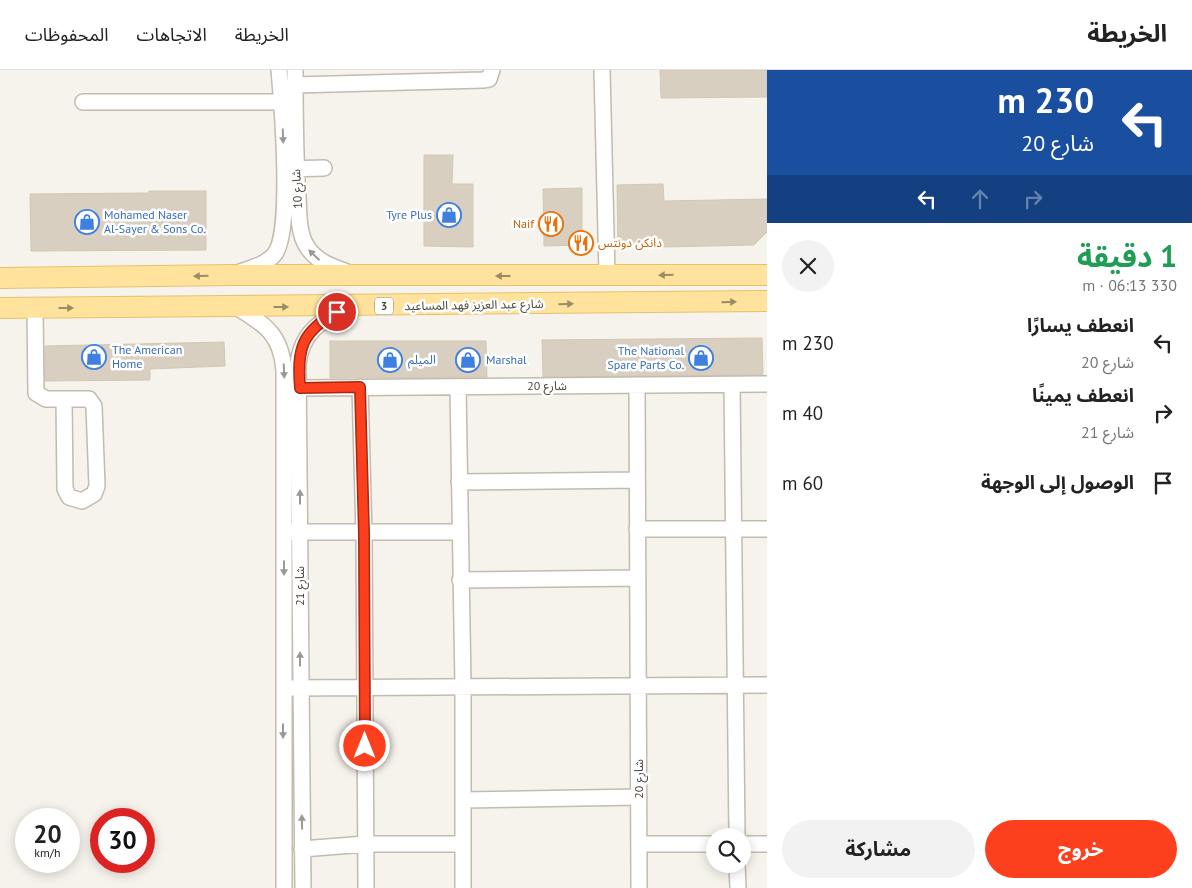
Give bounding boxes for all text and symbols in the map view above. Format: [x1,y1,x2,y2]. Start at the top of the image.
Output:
text: الخريطة [1087,18,1167,49]
text: المحفوظات [25,23,109,46]
text: الاتجاهات [137,23,207,46]
text: الخريطة [235,23,289,46]
text: 230 m [997,77,1094,123]
icon: left [1112,90,1177,155]
one-way arrow [279,128,287,144]
text: شارع 20 [1021,129,1094,157]
street label: شارع 10 [288,169,307,209]
icon: left [913,185,941,213]
icon: ahead [966,185,994,213]
icon: right [1019,185,1047,213]
shop icon: Tyre Plus [436,202,462,228]
place label: Mohamed Naser Al-Sayer & Sons Co. [104,207,206,236]
place label: Tyre Plus [386,207,432,222]
shop icon: Mohamed Naser Al-Sayer & Sons Co. [74,209,100,235]
restaurant icon: Naif [538,211,564,237]
place label: Naif [513,216,535,231]
restaurant icon: دانكن دونتس [568,230,594,256]
place label: دانكن دونتس [598,235,662,250]
text: 1 دقيقة [1077,236,1177,275]
button: close [782,240,834,292]
one-way arrow [309,249,321,261]
one-way arrow [658,271,674,279]
one-way arrow [193,272,209,280]
one-way arrow [495,272,511,280]
text: 330 m · 06:13 [1082,275,1177,295]
pin [316,291,358,333]
street label: شارع عبد العزيز فهد المساعيد [404,296,544,315]
icon: arrive [323,298,351,326]
road number: 3 [375,298,393,315]
one-way arrow [721,298,737,306]
one-way arrow [558,300,574,308]
one-way arrow [273,303,289,311]
one-way arrow [58,304,74,312]
text: انعطف يسارًا [1027,313,1134,337]
icon: left [1149,329,1177,357]
text: 230 m [782,331,834,355]
place label: The American Home [112,342,182,371]
place label: The National Spare Parts Co. [608,343,684,372]
shop icon: The American Home [81,344,107,370]
shop icon: The National Spare Parts Co. [688,345,714,371]
shop icon: الميلم [377,347,403,373]
shop icon: Marshal [455,347,481,373]
place label: الميلم [408,352,436,369]
place label: Marshal [486,352,527,367]
text: شارع 20 [1081,352,1134,372]
one-way arrow [280,363,288,379]
street label: شارع 20 [527,378,567,395]
text: انعطف يمينًا [1032,383,1134,407]
icon: right [1149,399,1177,427]
text: 40 m [782,401,823,425]
text: شارع 21 [1081,422,1134,442]
icon: arrive [1149,469,1177,497]
text: الوصول إلى الوجهة [981,470,1134,494]
text: 60 m [782,471,823,495]
one-way arrow [296,489,304,505]
one-way arrow [280,561,288,577]
street label: شارع 21 [292,566,309,606]
one-way arrow [296,651,304,667]
position arrow [338,719,390,771]
one-way arrow [279,723,287,739]
street label: شارع 20 [631,759,648,799]
speed limit sign: 30 [90,808,155,873]
one-way arrow [297,814,305,830]
text: 20 [33,818,62,850]
button: مشاركة [782,820,975,878]
button: خروج [985,820,1177,878]
map controls [706,828,751,873]
button: search [706,828,751,873]
text: km/h [34,845,61,860]

